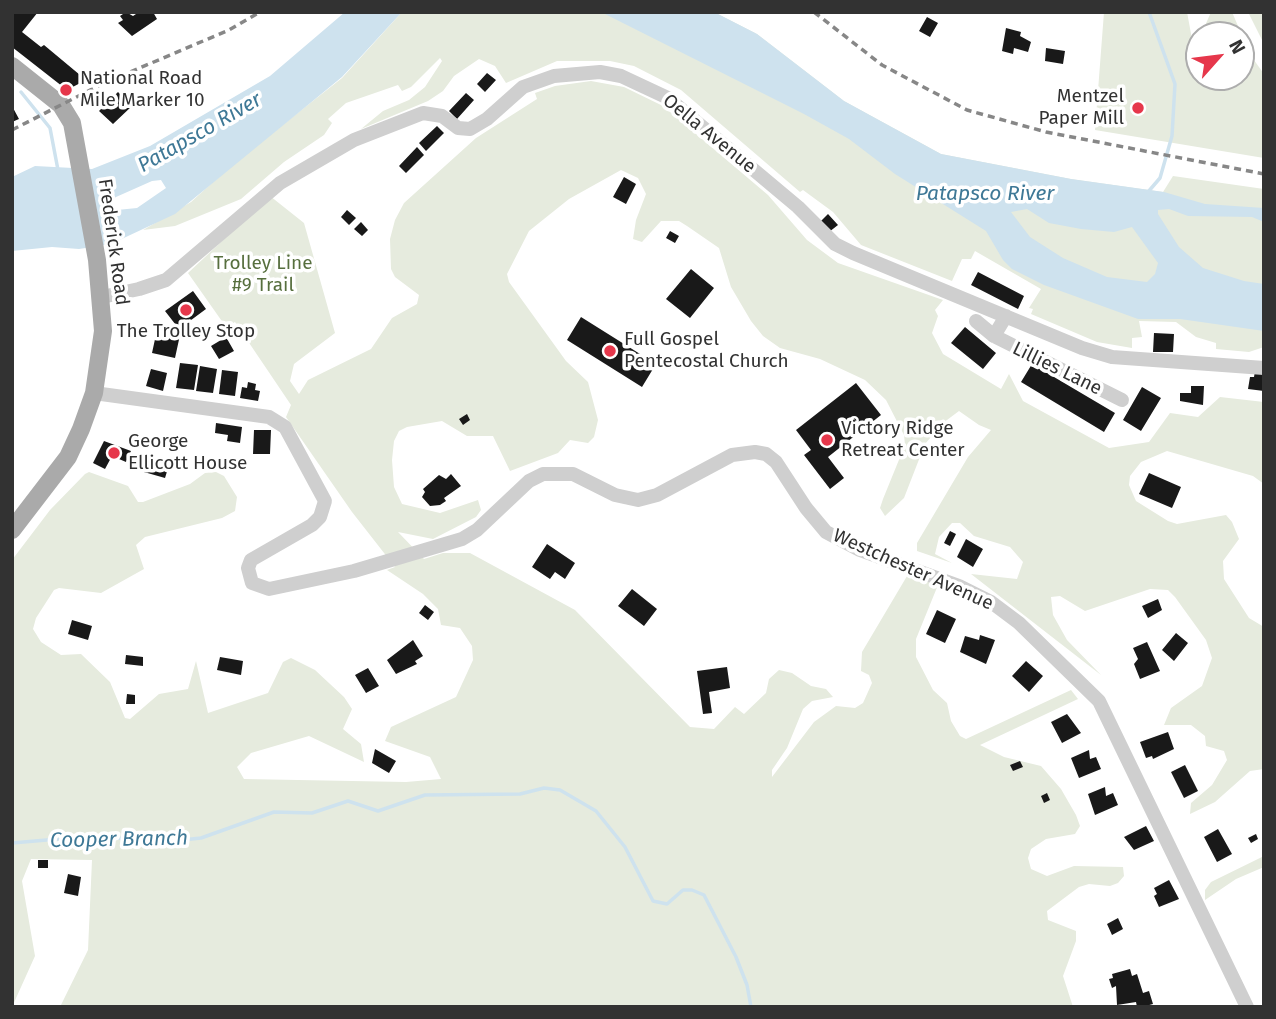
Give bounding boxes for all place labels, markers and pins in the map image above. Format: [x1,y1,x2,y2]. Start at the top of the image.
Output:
place label: National Road Mile Marker 10 [80,68,205,112]
marker: National Road Mile Marker 10 [58,82,74,98]
place label: Mentzel Paper Mill [1038,86,1124,130]
marker: Mentzel Paper Mill [1130,100,1146,116]
marker: The Trolley Stop [178,302,194,318]
place label: The Trolley Stop [117,321,255,343]
place label: Full Gospel Pentecostal Church [624,329,789,373]
marker: Full Gospel Pentecostal Church [602,343,618,359]
place label: Victory Ridge Retreat Center [841,418,965,462]
place label: George Ellicott House [128,431,247,475]
marker: Victory Ridge Retreat Center [819,432,835,448]
marker: George Ellicott House [106,445,122,461]

